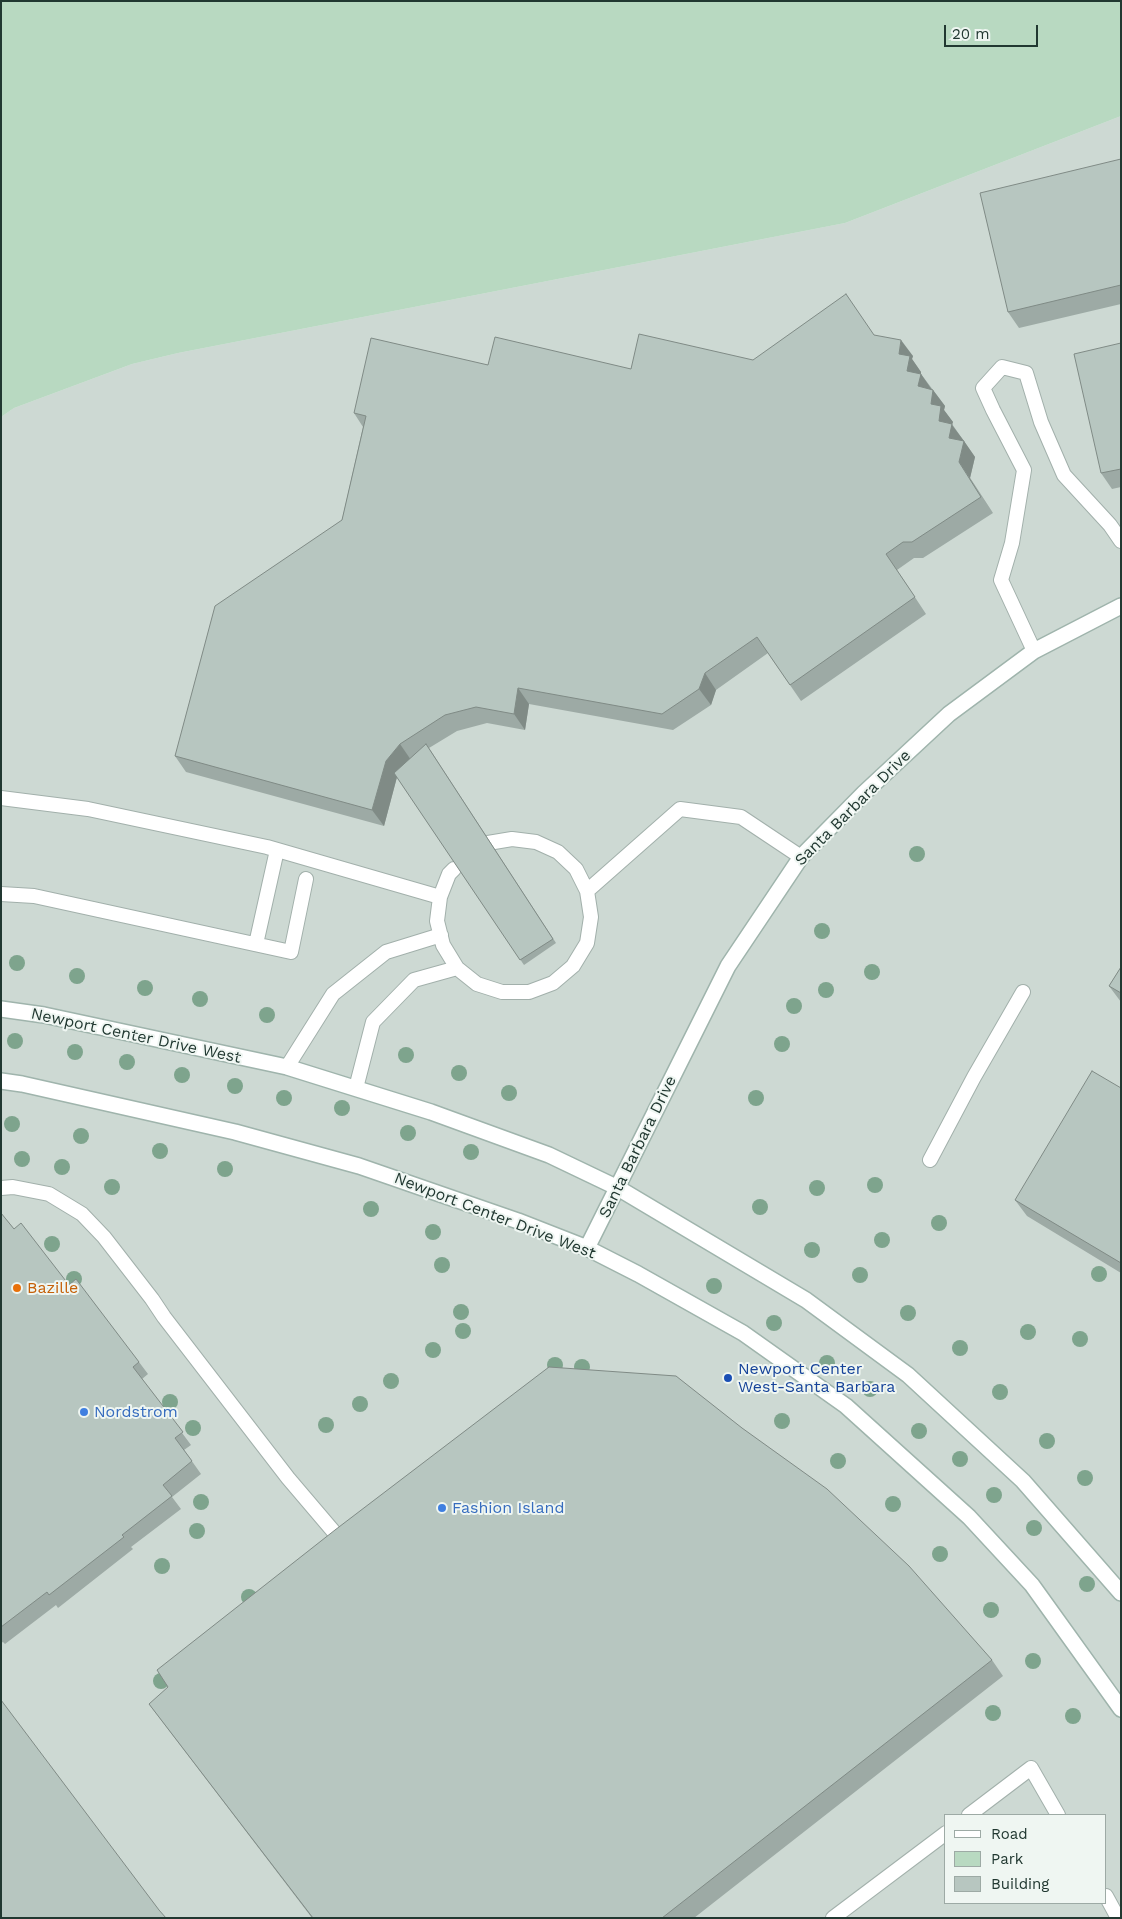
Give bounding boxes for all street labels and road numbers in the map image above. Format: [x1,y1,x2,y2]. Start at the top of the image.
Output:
street label: Santa Barbara Drive [791,746,915,870]
street label: Newport Center Drive West [29,1004,243,1068]
street label: Santa Barbara Drive [595,1073,681,1221]
street label: Newport Center Drive West [392,1169,598,1263]

